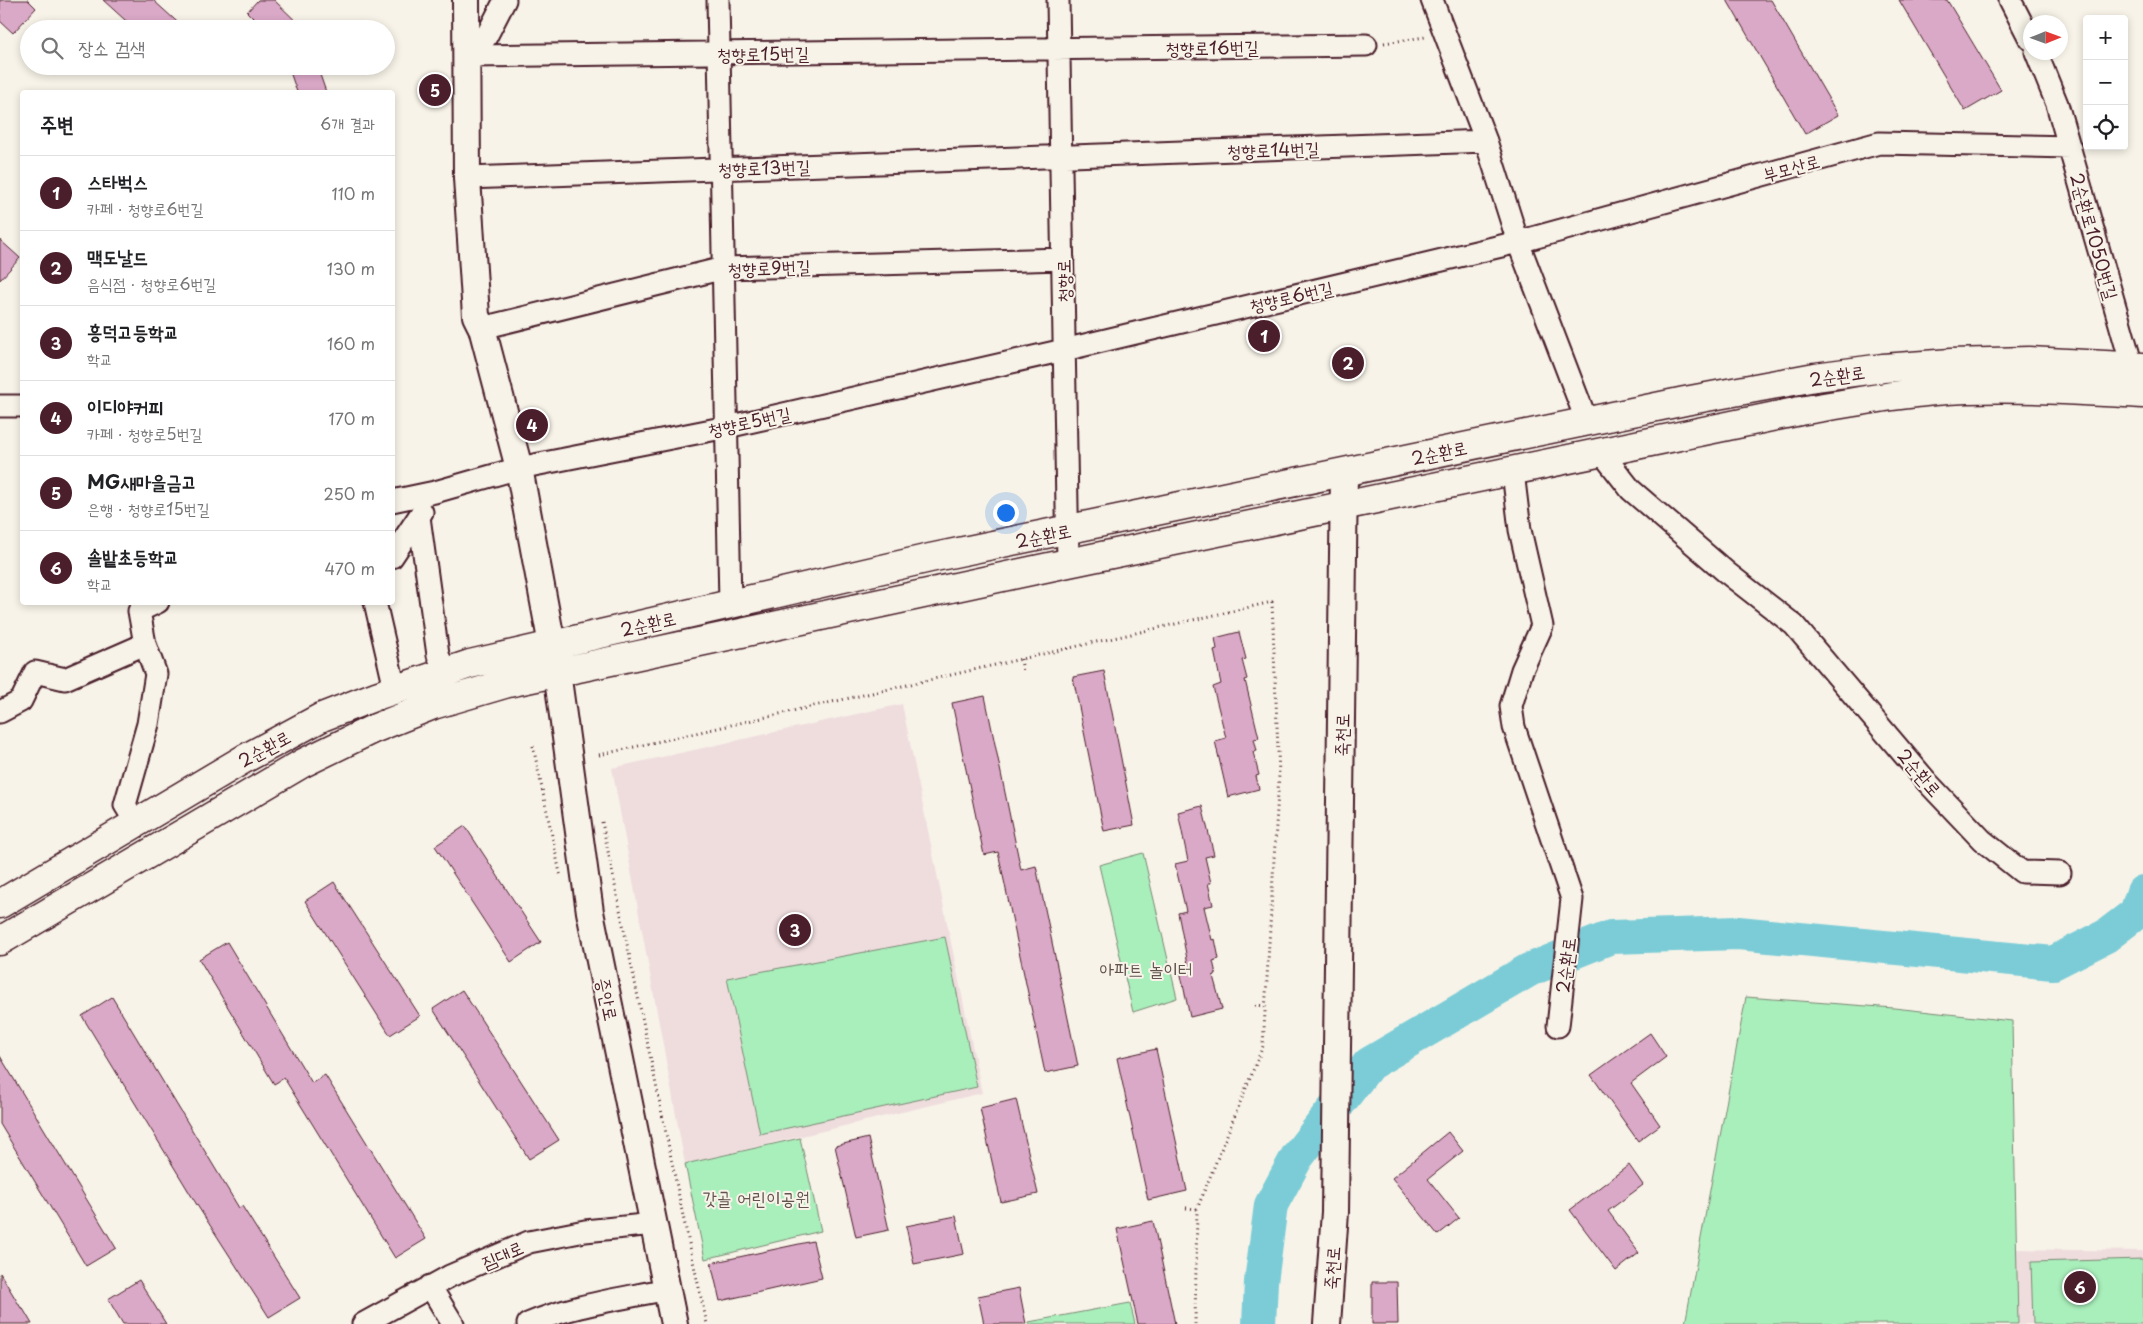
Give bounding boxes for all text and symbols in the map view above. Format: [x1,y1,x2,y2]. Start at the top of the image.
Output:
north arrow [2023,15,2068,60]
map controls [2083,15,2128,150]
button: + [2083,15,2128,60]
search box [20,20,395,75]
text: 장소 검색 [78,33,145,61]
street label: 청향로16번길 [1165,33,1259,61]
icon: search [38,34,66,62]
street label: 청향로15번길 [717,39,810,67]
button: − [2083,60,2128,105]
pin: 5 [419,71,451,109]
button: locate [2083,105,2128,150]
text: 주변 [40,107,74,139]
text: 6개 결과 [320,111,375,135]
street label: 청향로14번길 [1226,134,1320,164]
street label: 부모산로 [1760,146,1822,188]
street label: 청향로13번길 [717,152,811,182]
text: 스타벅스 [87,167,148,195]
street label: 2순환로1050번길 [2064,169,2126,303]
text: 1 [52,181,60,205]
text: 110 m [332,181,375,205]
text: 카페 · 청향로6번길 [87,196,203,220]
text: 맥도날드 [87,242,148,270]
street label: 청향로9번길 [727,252,811,282]
text: 2 [50,256,62,280]
text: 130 m [327,256,375,280]
street label: 청향로 [1049,259,1077,303]
text: 음식점 · 청향로6번길 [87,271,216,295]
street label: 청향로6번길 [1247,273,1336,319]
text: 흥덕고등학교 [87,317,179,345]
pin: 1 [1248,317,1280,355]
text: 3 [51,331,61,355]
text: 160 m [327,331,375,355]
pin: 2 [1332,344,1364,382]
text: 학교 [87,346,113,370]
street label: 2순환로 [1807,357,1867,393]
text: 이디야커피 [87,392,163,420]
street label: 청향로5번길 [705,399,793,443]
text: 4 [51,406,61,430]
text: 170 m [329,406,375,430]
pin: 4 [516,406,548,444]
text: 카페 · 청향로5번길 [87,421,202,445]
street label: 2순환로 [1409,433,1469,471]
text: MG새마을금고 [87,467,197,495]
text: 5 [51,481,61,505]
text: 250 m [324,481,375,505]
text: 은행 · 청향로15번길 [87,496,210,520]
your location [993,500,1019,526]
street label: 2순환로 [1013,516,1073,554]
text: 솔밭초등학교 [87,542,179,570]
text: 6 [50,556,62,580]
text: 470 m [325,556,375,580]
text: 학교 [87,571,113,595]
street label: 2순환로 [618,604,678,642]
street label: 죽천로 [1327,713,1355,757]
street label: 2순환로 [233,723,295,773]
street label: 2순환로 [1891,742,1949,802]
pin: 3 [779,911,811,949]
street label: 2순환로 [1548,935,1582,995]
park label: 아파트 놀이터 [1100,955,1192,982]
street label: 증안로 [590,975,626,1023]
park label: 갓골 어린이공원 [702,1184,810,1211]
street label: 짐대로 [477,1233,527,1275]
street label: 죽천로 [1316,1245,1346,1291]
pin: 6 [2064,1268,2096,1306]

